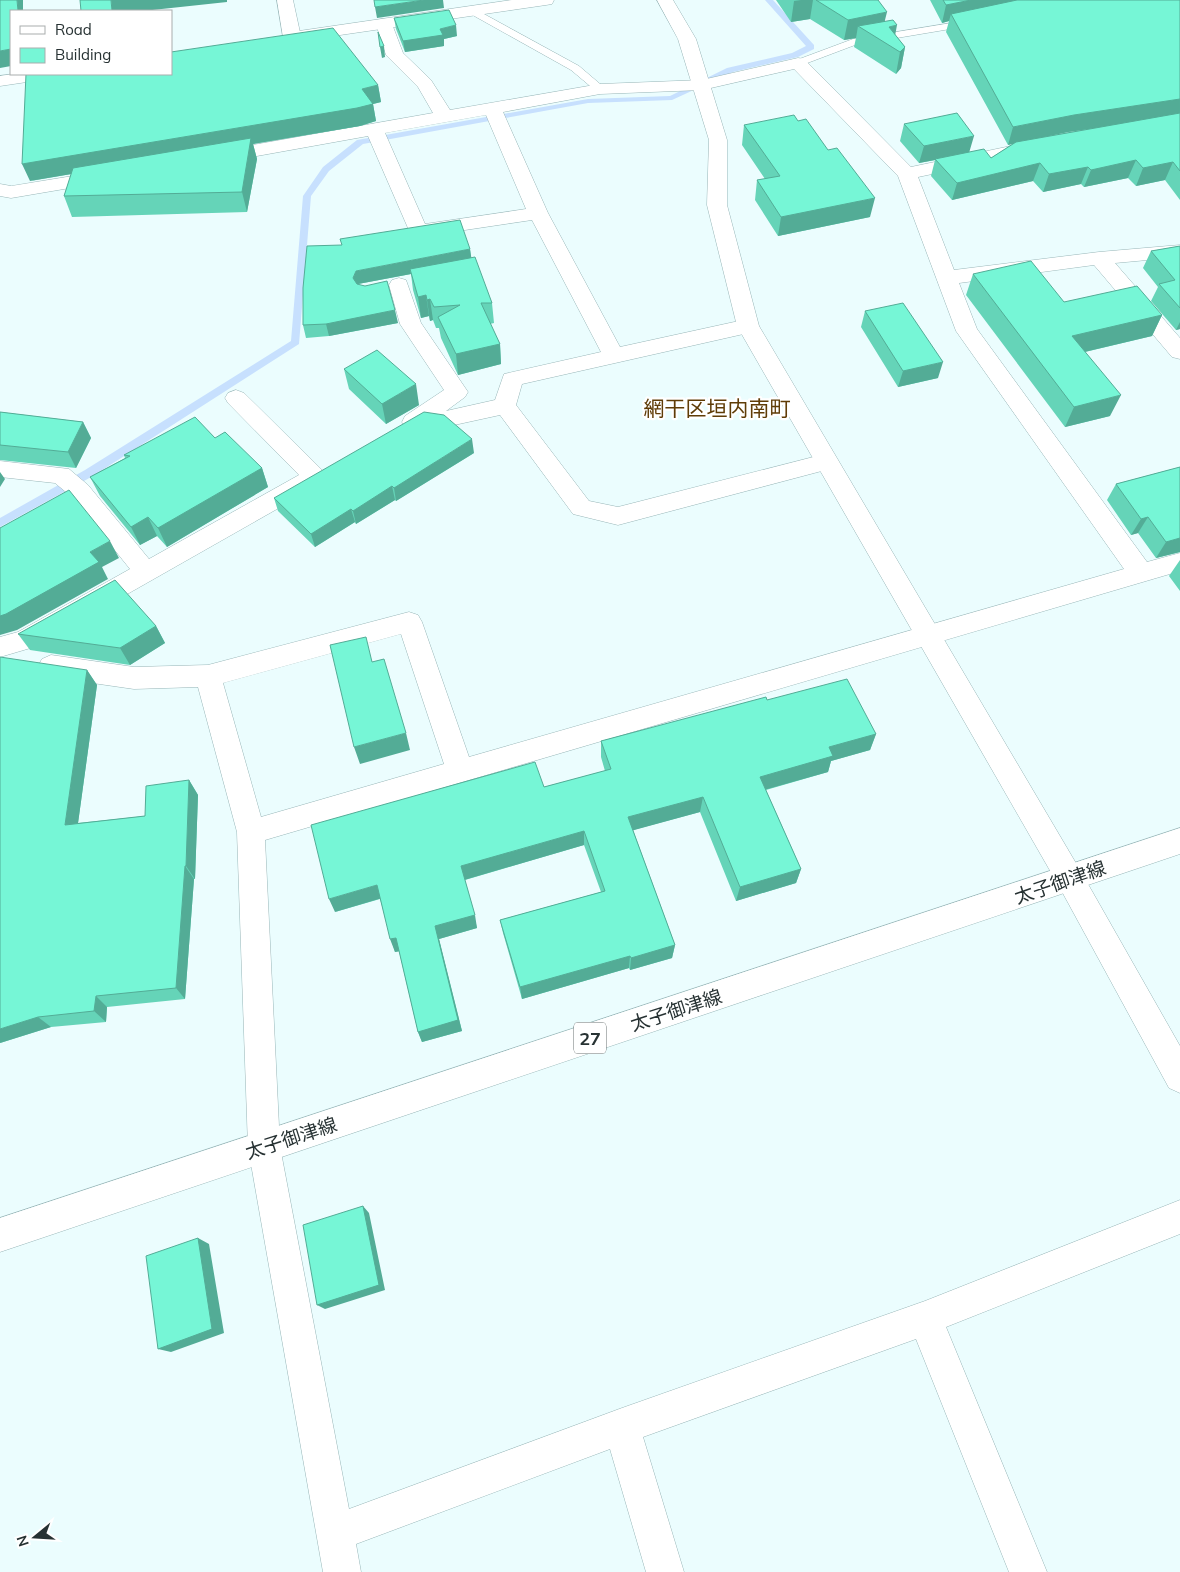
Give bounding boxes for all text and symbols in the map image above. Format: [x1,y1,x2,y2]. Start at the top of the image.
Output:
legend [10,10,172,75]
text: Road [55,20,92,39]
text: Building [55,45,111,64]
district label: 網干区垣内南町 [644,395,791,421]
street label: 太子御津線 [1011,855,1109,909]
street label: 太子御津線 [627,984,725,1036]
road number: 27 [574,1022,606,1054]
street label: 太子御津線 [242,1112,340,1164]
north arrow [10,1512,60,1562]
text: N [12,1533,33,1549]

